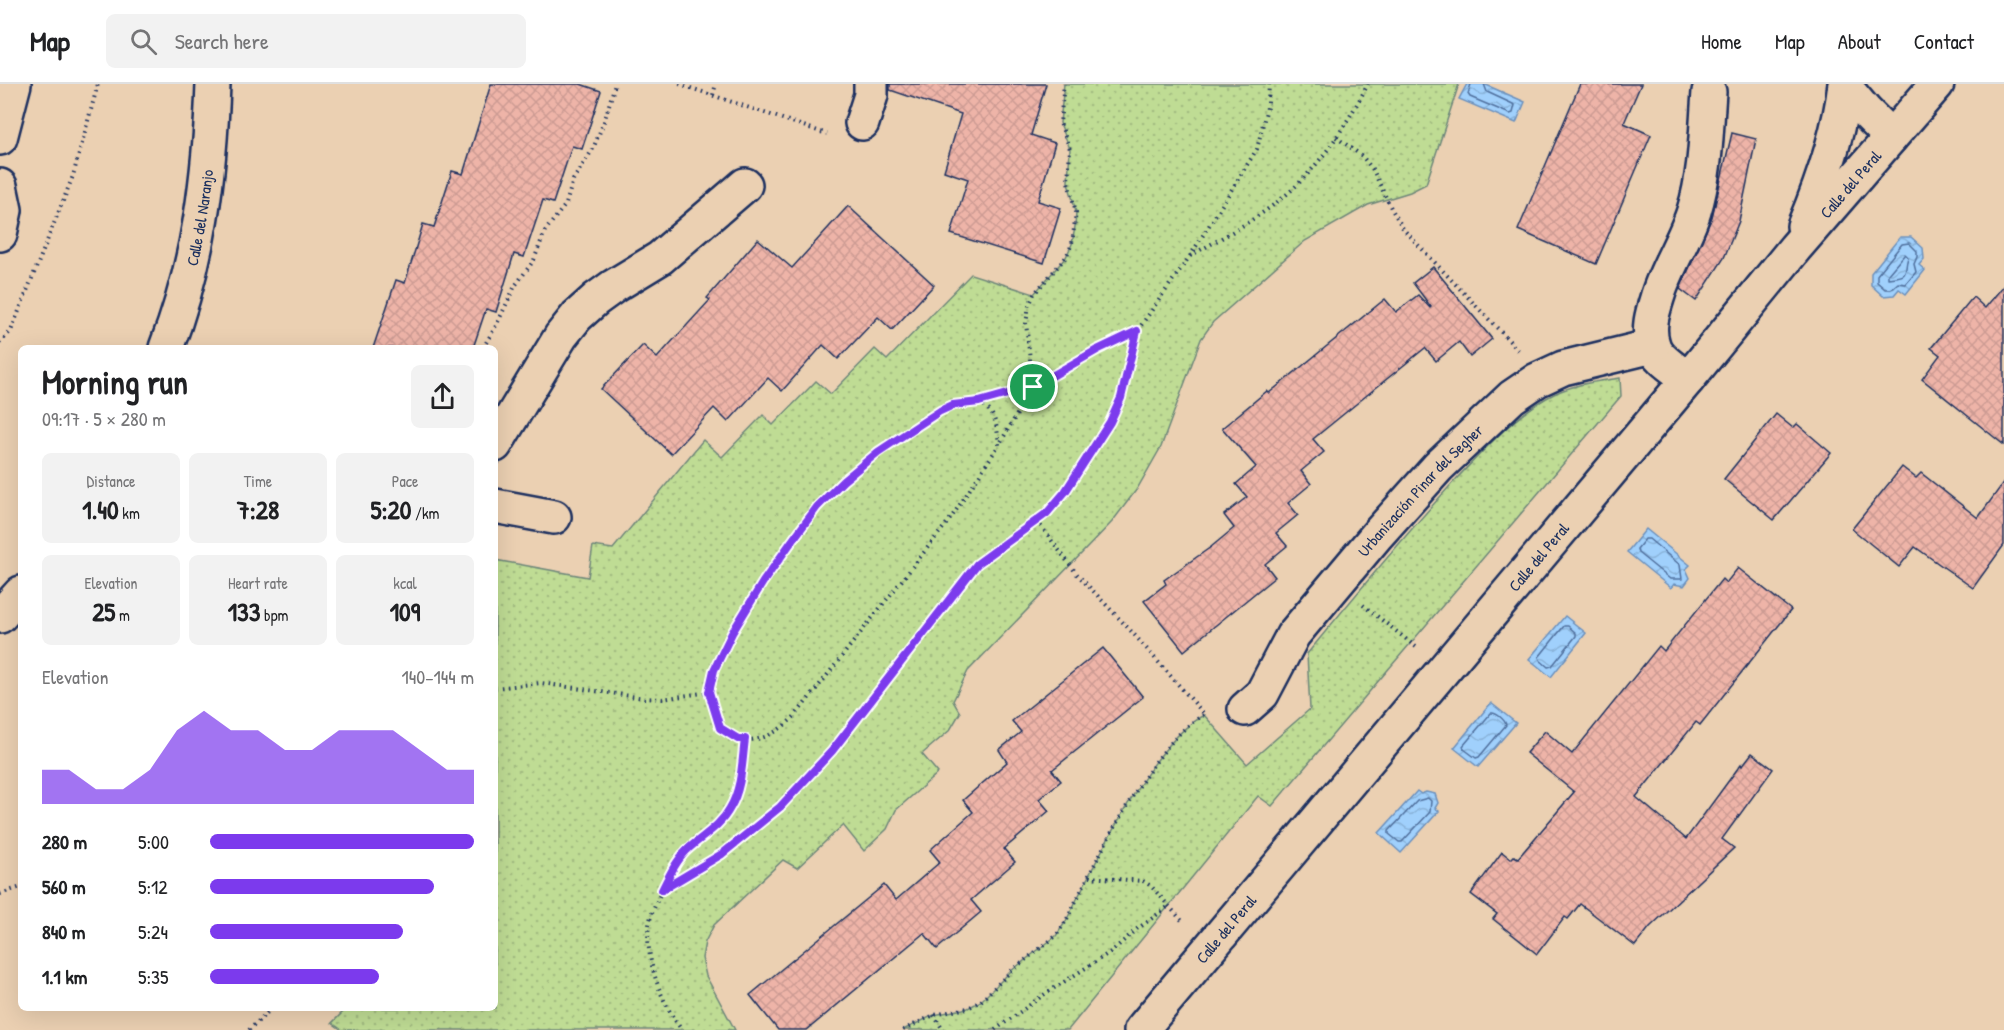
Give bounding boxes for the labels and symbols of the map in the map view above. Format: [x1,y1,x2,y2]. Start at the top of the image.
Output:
street label: Calle del Peral [1815,145,1886,223]
street label: Calle del Naranjo [181,168,218,268]
pin [1007,361,1058,412]
street label: Urbanización Pinar del Segher [1352,419,1488,561]
street label: Calle del Peral [1503,517,1574,596]
street label: Calle del Peral [1191,889,1262,968]

